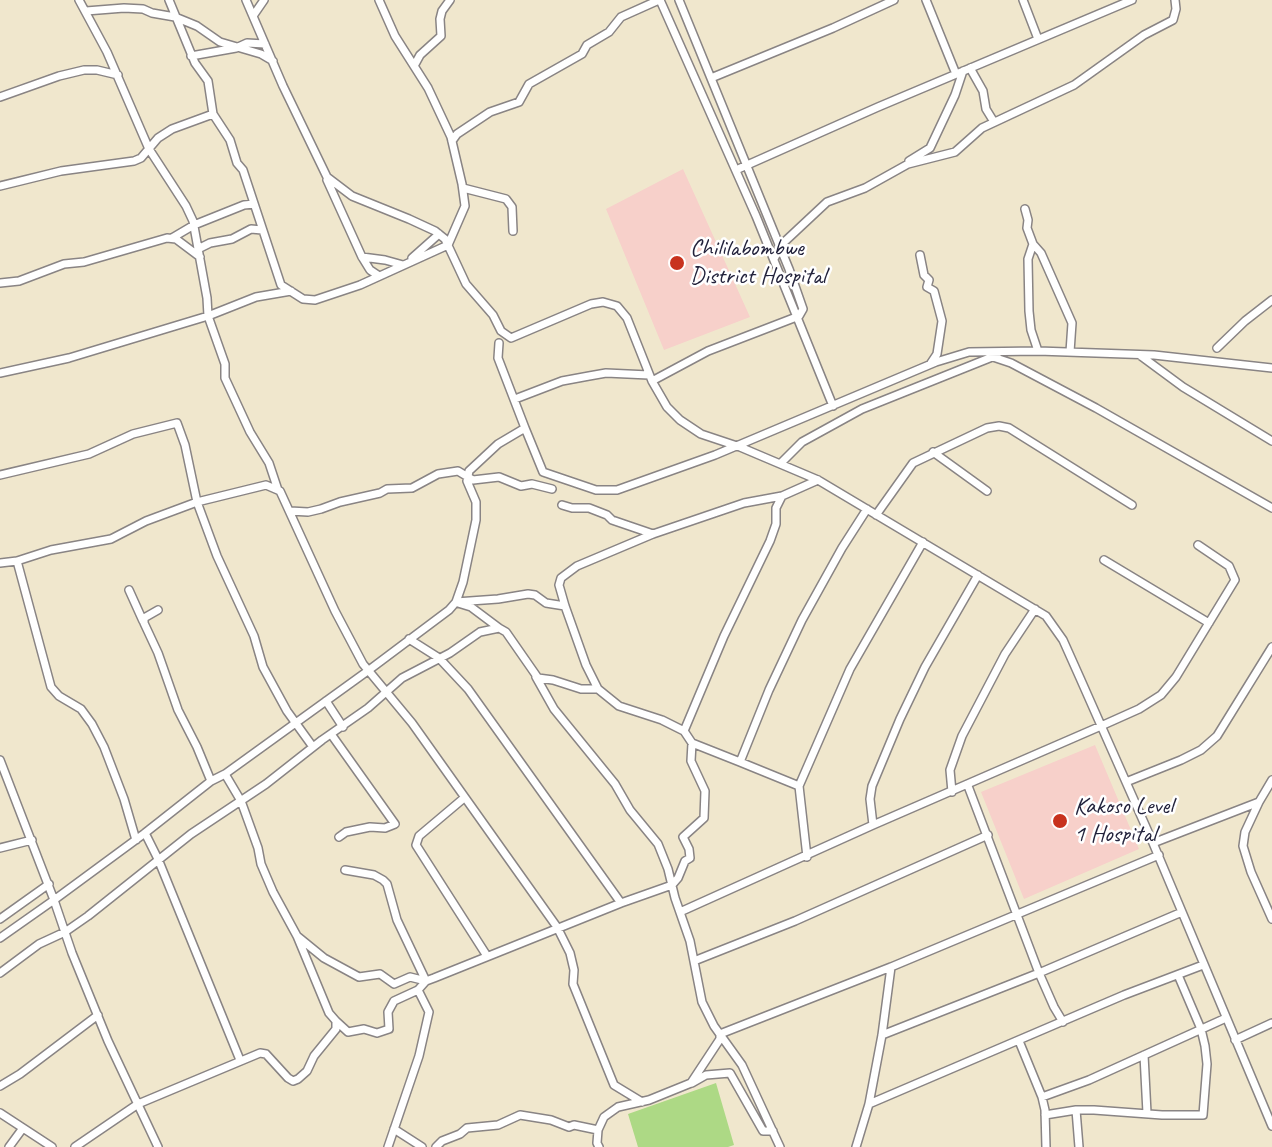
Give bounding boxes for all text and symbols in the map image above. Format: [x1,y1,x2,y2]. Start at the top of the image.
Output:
place label: Chililabombwe District Hospital [690,235,826,291]
marker: Chililabombwe District Hospital [668,254,686,272]
place label: Kakoso Level 1 Hospital [1074,793,1173,849]
marker: Kakoso Level 1 Hospital [1051,812,1069,830]

